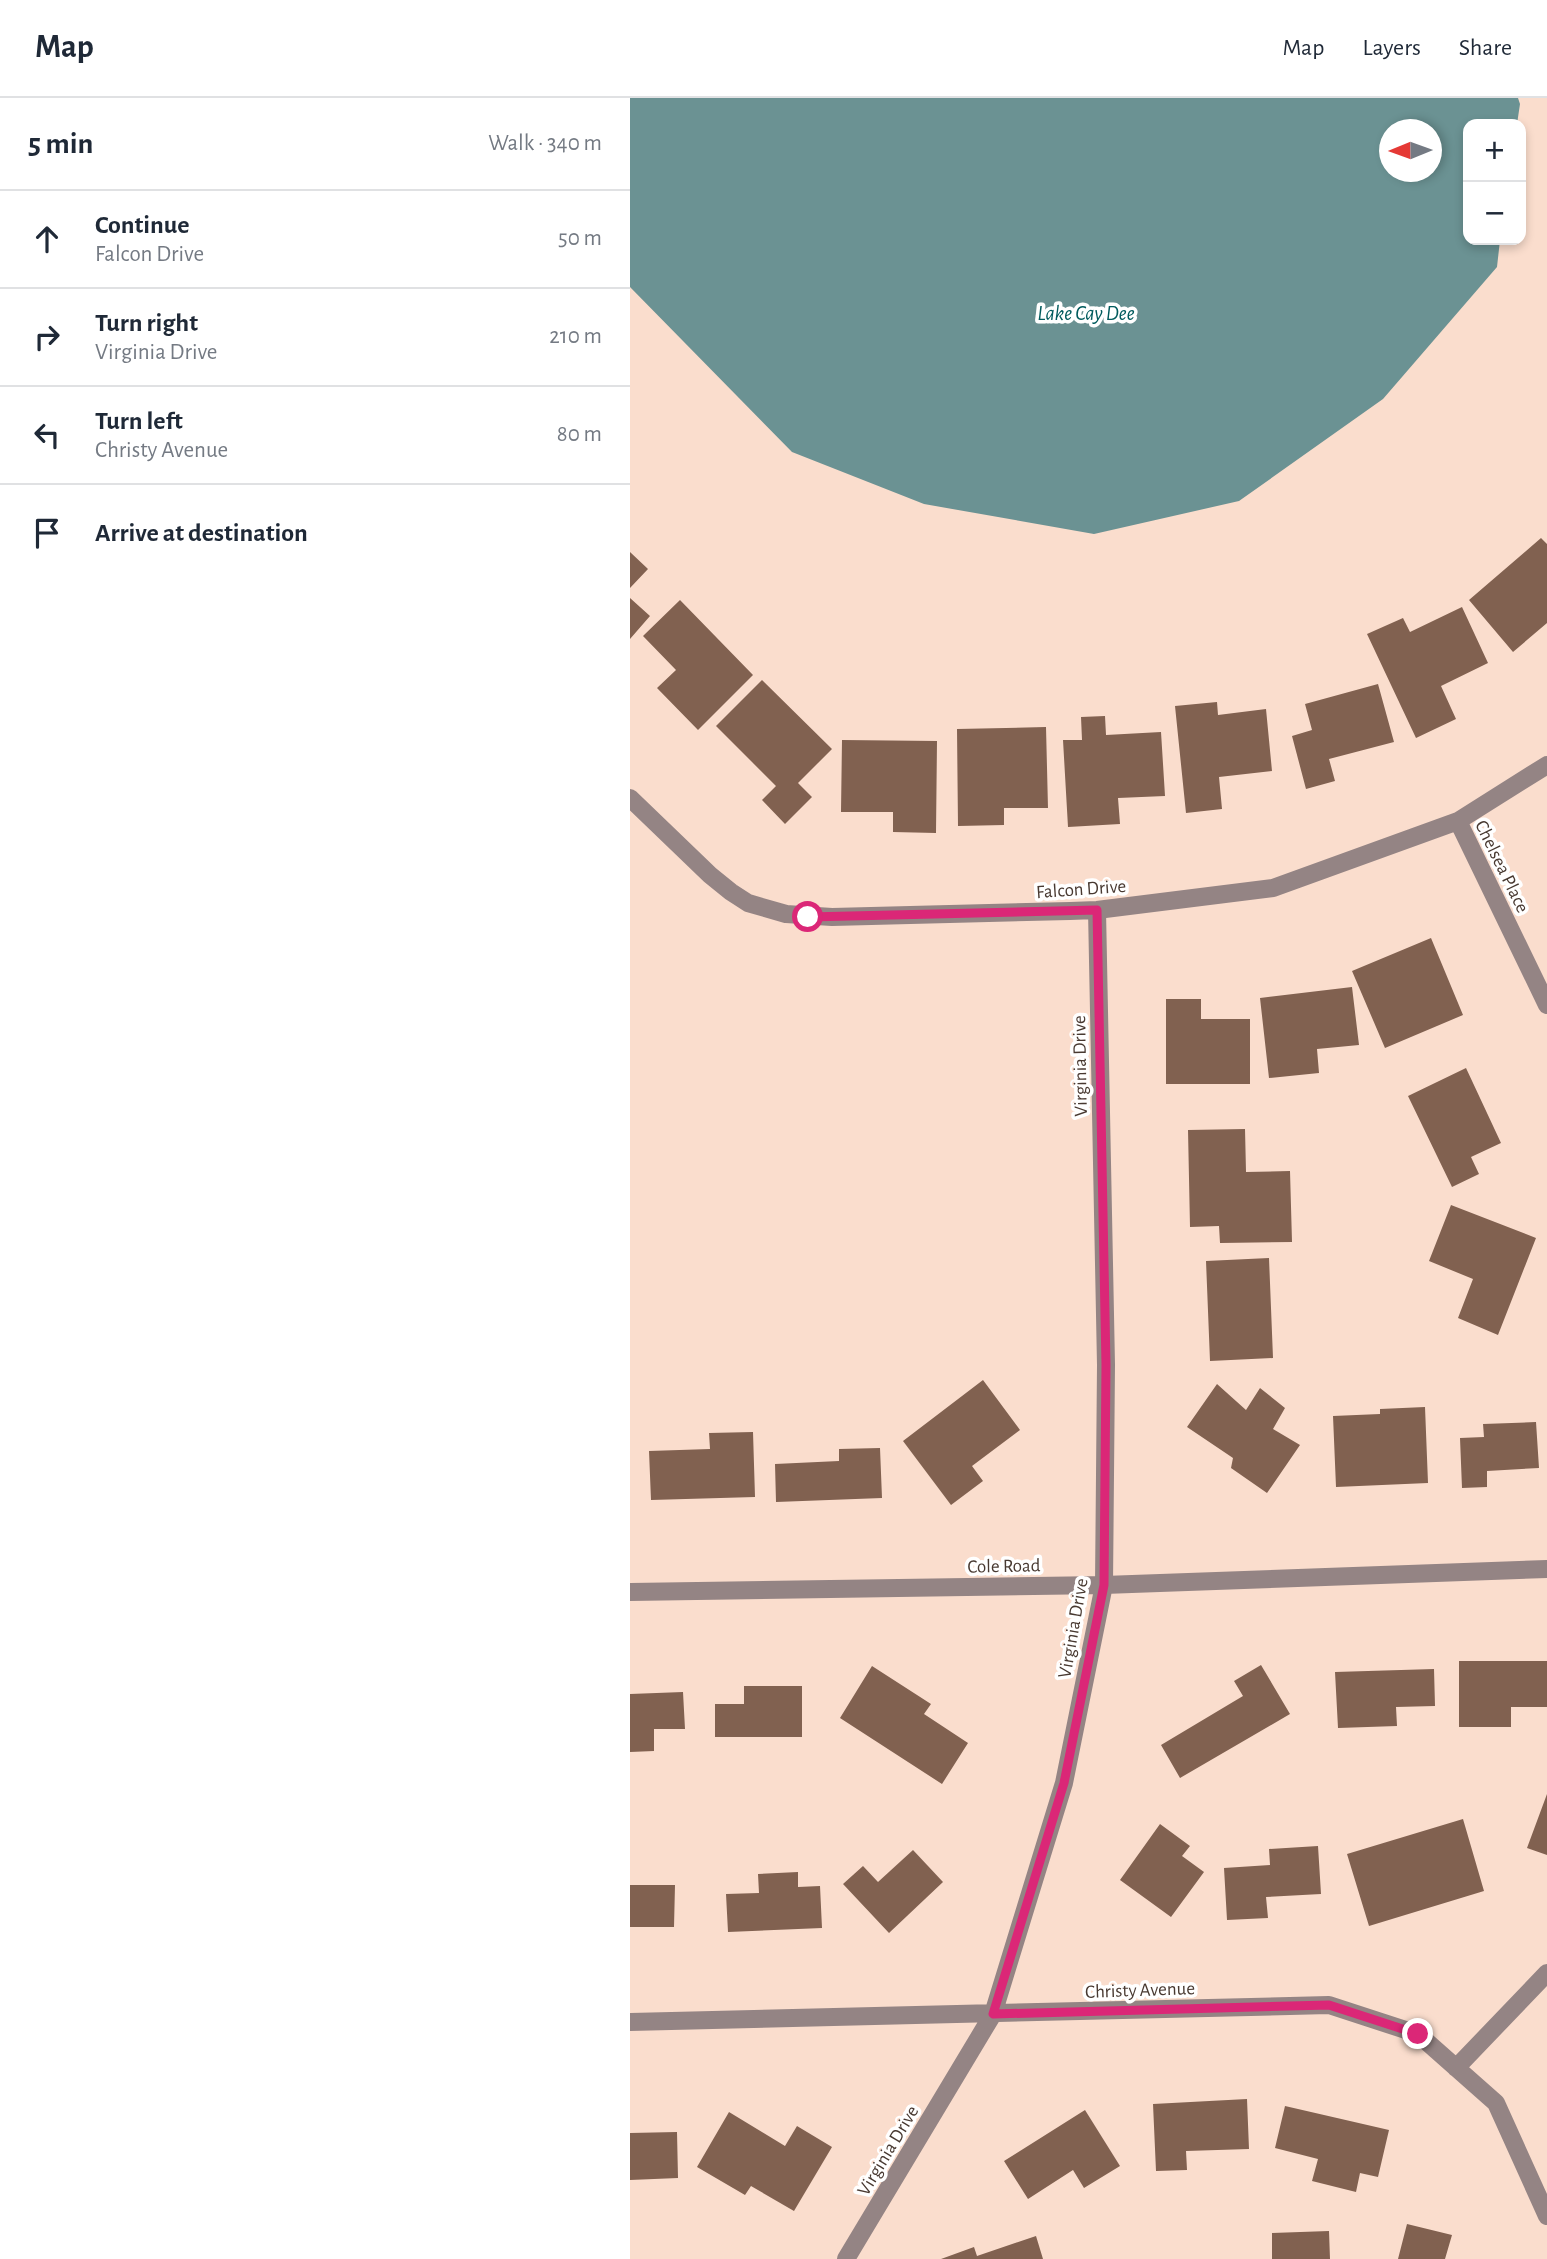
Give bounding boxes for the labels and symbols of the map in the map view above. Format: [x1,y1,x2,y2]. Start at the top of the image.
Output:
north arrow [1379,119,1442,182]
water label: Lake Cay Dee [1037,303,1135,324]
street label: Chelsea Place [1471,817,1532,916]
street label: Falcon Drive [1036,877,1127,902]
route start [792,901,823,932]
street label: Virginia Drive [1070,1015,1091,1117]
street label: Cole Road [967,1556,1041,1577]
street label: Virginia Drive [1055,1577,1092,1680]
street label: Christy Avenue [1085,1979,1195,2002]
route end [1402,2018,1433,2049]
street label: Virginia Drive [854,2103,922,2199]

